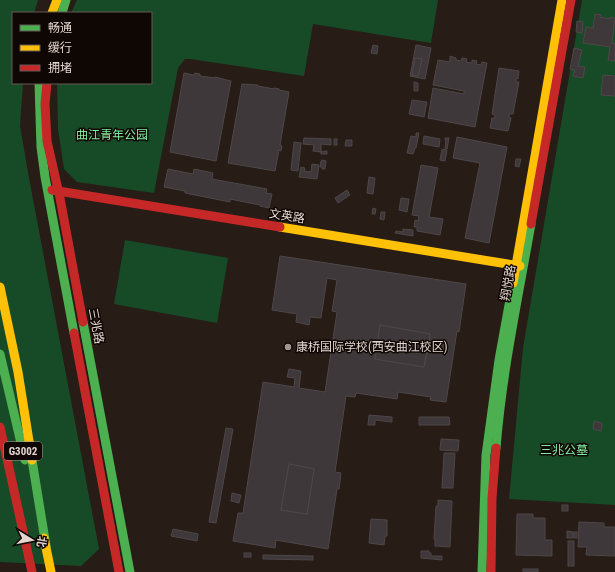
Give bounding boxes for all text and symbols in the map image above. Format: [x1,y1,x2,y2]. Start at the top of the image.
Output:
legend [12,12,152,84]
text: 畅通 [48,21,72,35]
text: 缓行 [48,41,72,55]
text: 拥堵 [48,61,72,75]
park label: 曲江青年公园 [76,128,148,142]
street label: 文英路 [268,206,306,226]
street label: 翔悦路 [498,264,518,302]
street label: 三兆路 [86,307,106,345]
place label: 康桥国际学校(西安曲江校区) [296,340,448,354]
marker: 康桥国际学校(西安曲江校区) [283,342,293,352]
road number: G3002 [4,442,42,460]
park label: 三兆公墓 [540,443,588,457]
north arrow [12,520,52,560]
text: 北 [34,535,49,548]

